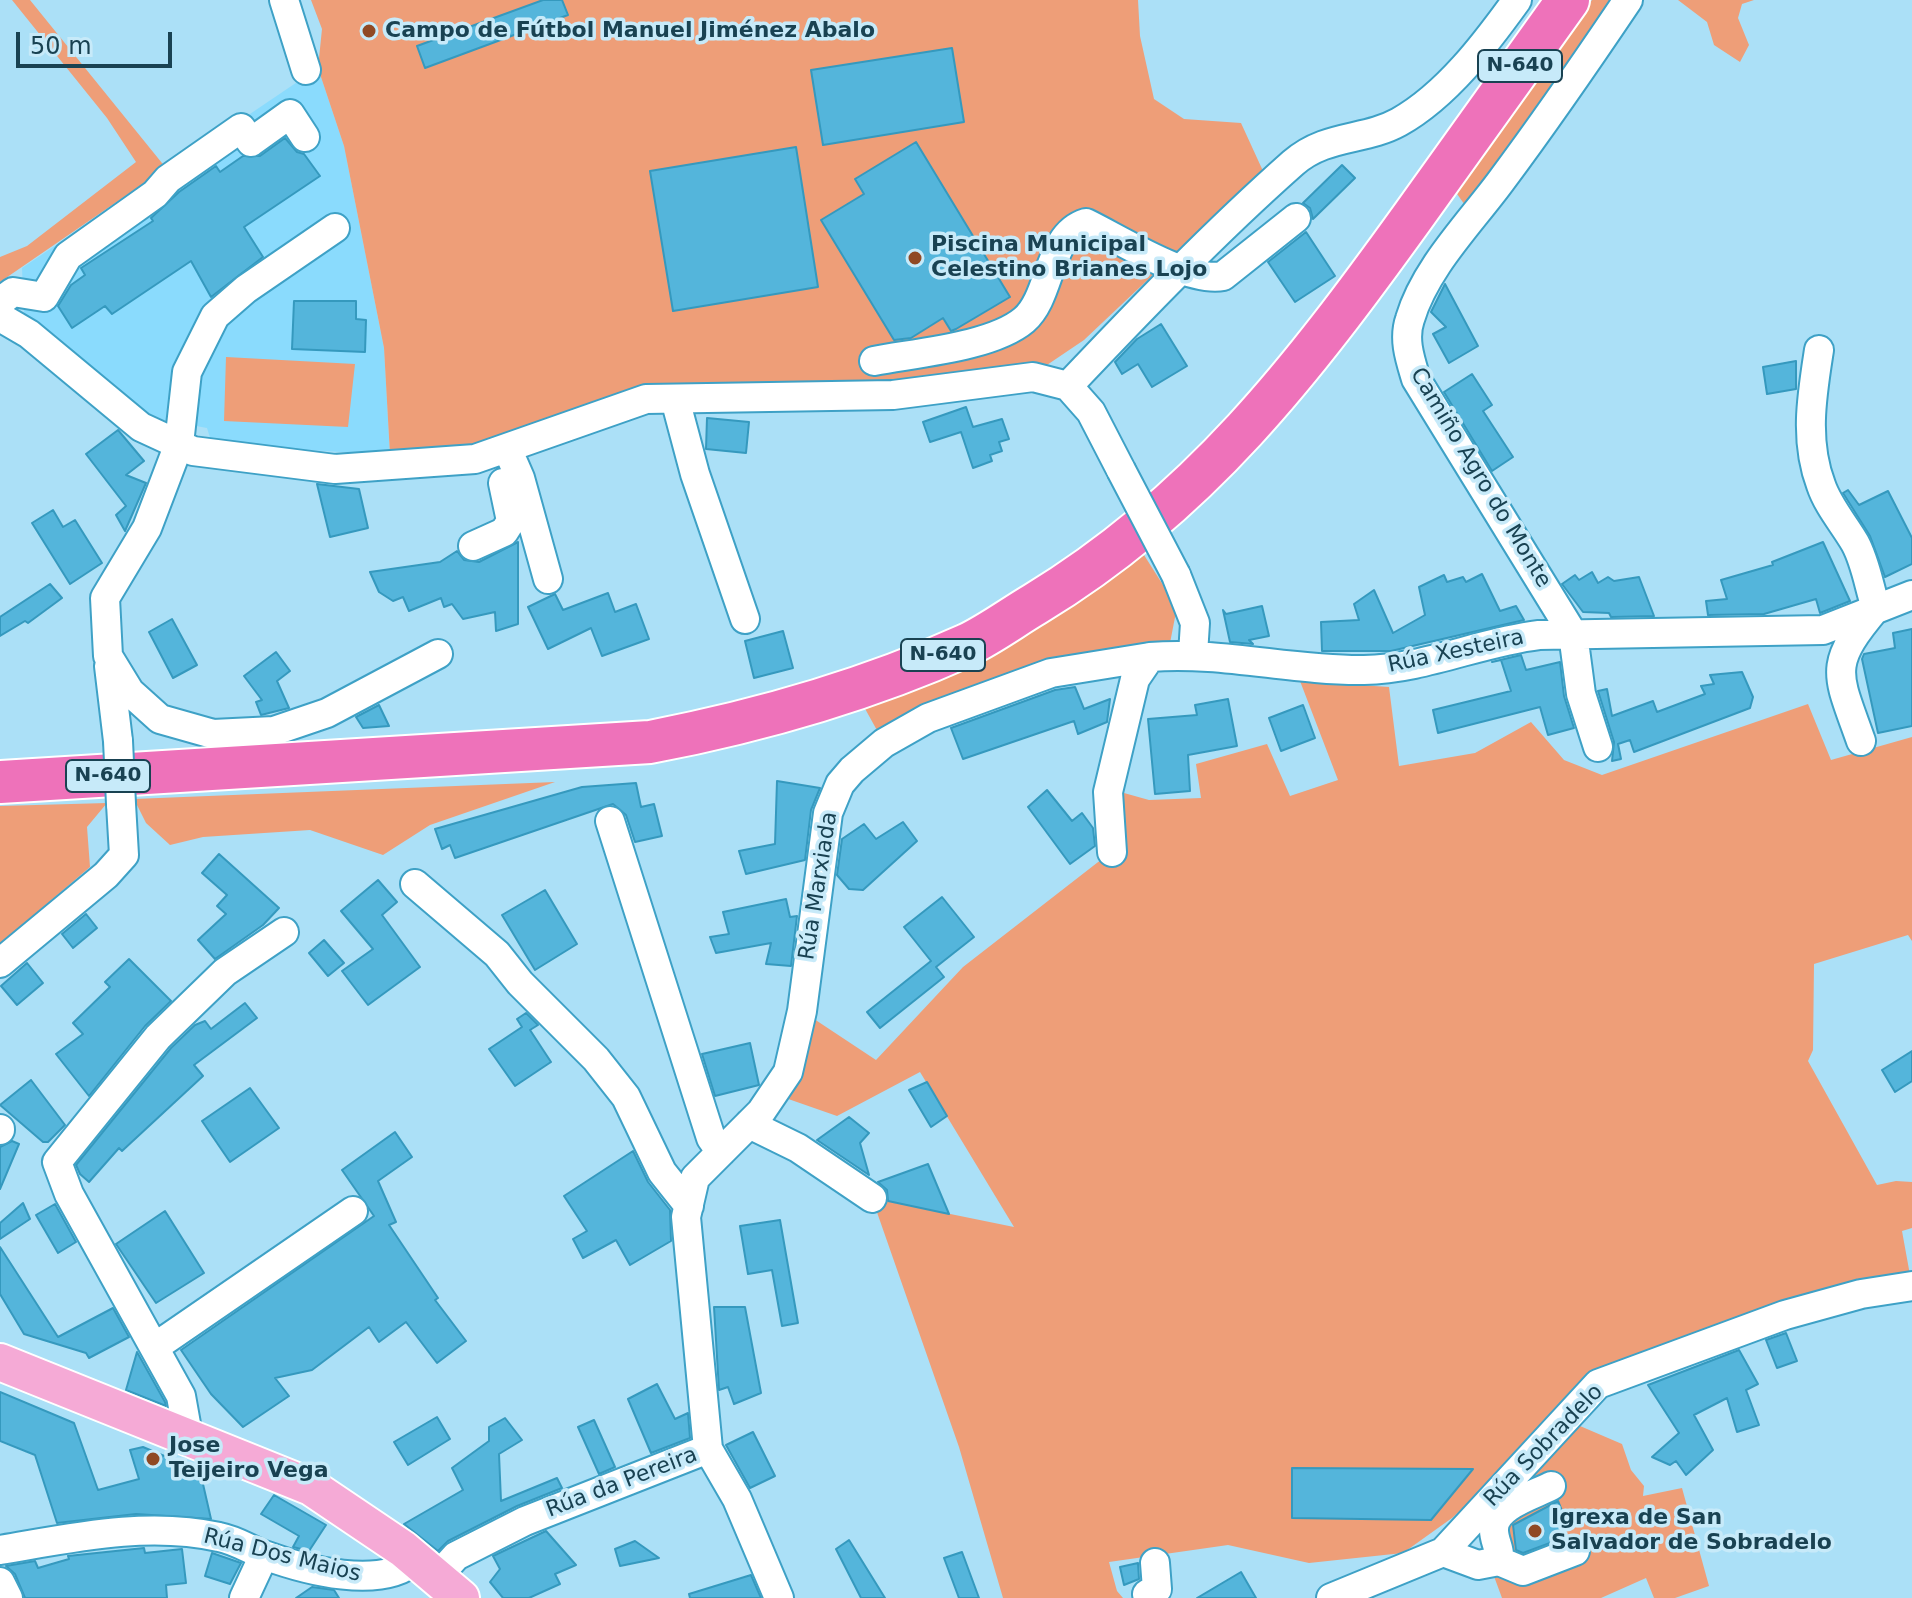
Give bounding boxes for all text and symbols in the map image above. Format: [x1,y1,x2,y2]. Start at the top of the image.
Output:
scale bar [20,16,176,66]
place label: Campo de Fútbol Manuel Jiménez Abalo [385,18,875,44]
marker: Campo de Fútbol Manuel Jiménez Abalo [360,22,378,40]
text: 50 m [30,32,92,60]
road number: N-640 [1478,50,1562,82]
place label: Piscina Municipal Celestino Brianes Lojo [931,232,1207,284]
marker: Piscina Municipal Celestino Brianes Lojo [906,249,924,267]
street label: Camiño Agro do Monte [1404,363,1556,593]
street label: Rúa Xesteira [1385,625,1527,679]
road number: N-640 [901,639,985,671]
road number: N-640 [66,760,150,792]
street label: Rúa Marxiada [794,810,844,962]
street label: Rúa Sobradelo [1479,1379,1609,1513]
place label: Jose Teijeiro Vega [169,1433,329,1484]
street label: Rúa da Pereira [543,1442,701,1524]
marker: Jose Teijeiro Vega [144,1450,162,1468]
place label: Igrexa de San Salvador de Sobradelo [1551,1505,1832,1556]
marker: Igrexa de San Salvador de Sobradelo [1526,1522,1544,1540]
street label: Rúa Dos Maios [201,1524,363,1588]

